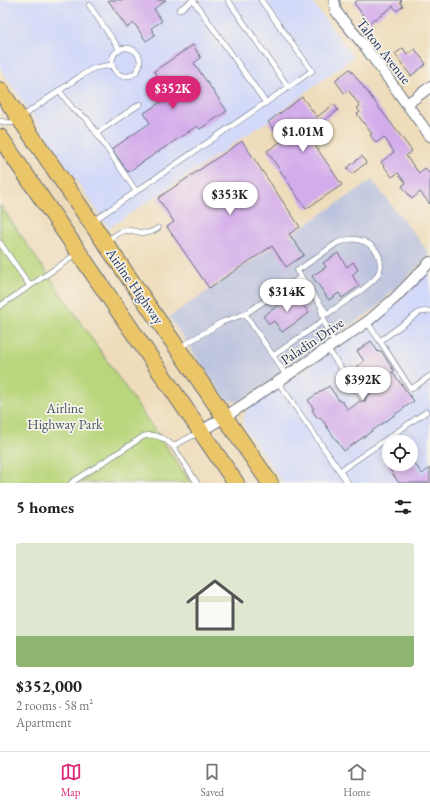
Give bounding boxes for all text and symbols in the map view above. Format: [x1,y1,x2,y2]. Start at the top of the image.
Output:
street label: Talton Avenue [353,15,416,88]
pin: $352K [145,76,201,110]
text: $352K [155,80,191,97]
pin: $1.01M [270,119,336,153]
text: $1.01M [282,123,324,140]
pin: $353K [202,182,258,216]
text: $353K [212,186,248,203]
street label: Airline Highway [102,244,168,328]
pin: $314K [259,279,315,313]
text: $314K [269,283,305,300]
street label: Paladin Drive [277,313,347,369]
pin: $392K [335,367,391,401]
text: $392K [345,371,381,388]
park label: Airline Highway Park [27,399,103,433]
map controls [382,435,418,471]
button: locate [382,435,418,471]
text: 5 homes [16,496,74,518]
icon: filters [392,496,414,518]
icon: home [179,569,251,641]
text: $352,000 [16,675,82,697]
text: 2 rooms · 58 m² [16,697,93,714]
text: Apartment [16,714,71,731]
tab: Map [60,761,82,799]
tab: Saved [201,761,224,799]
tab: Home [343,761,370,799]

